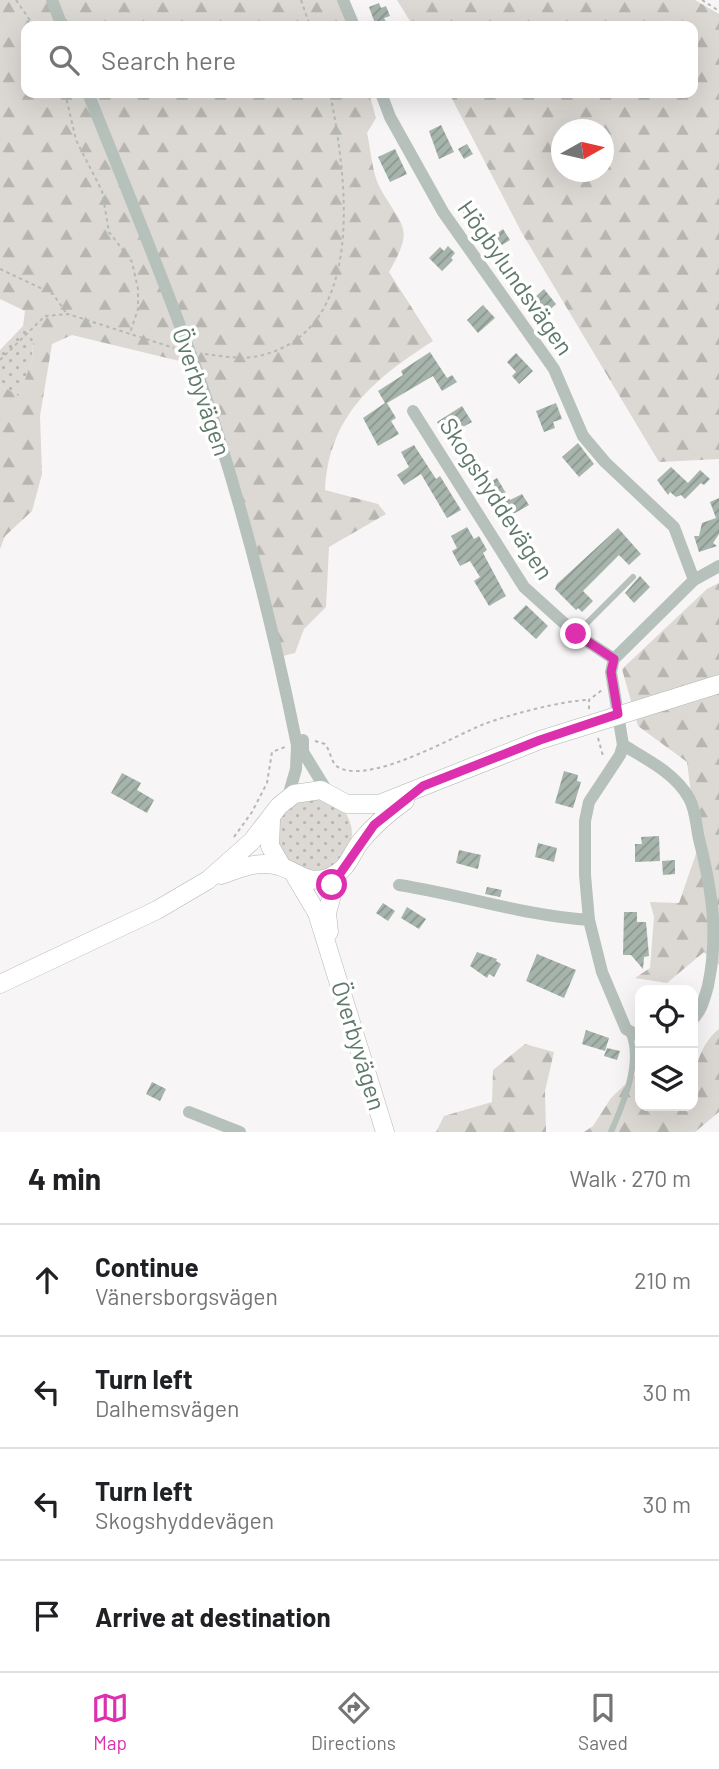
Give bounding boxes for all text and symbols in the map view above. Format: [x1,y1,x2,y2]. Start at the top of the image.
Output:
search box [21,21,698,98]
icon: search [45,41,83,79]
text: Search here [101,44,236,75]
north arrow [551,119,614,182]
street label: Högbylundsvägen [452,194,580,360]
street label: Överbyvägen [167,324,238,459]
street label: Skogshyddevägen [434,412,560,584]
route end [560,618,591,649]
route start [316,869,347,900]
street label: Överbyvägen [326,978,393,1114]
map controls [635,985,698,1111]
button: locate [635,985,698,1048]
button: layers [635,1048,698,1111]
text: 4 min [28,1160,101,1196]
text: Walk · 270 m [569,1164,691,1192]
text: Continue [95,1251,199,1282]
icon: ahead [28,1261,66,1299]
text: 210 m [634,1266,691,1294]
text: Vänersborgsvägen [95,1282,278,1310]
text: Turn left [95,1363,193,1394]
icon: left [28,1373,66,1411]
text: 30 m [643,1378,691,1406]
text: Dalhemsvägen [95,1394,239,1422]
text: Turn left [95,1475,193,1506]
icon: left [28,1485,66,1523]
text: 30 m [643,1490,691,1518]
text: Skogshyddevägen [95,1506,274,1534]
icon: arrive [28,1597,66,1635]
text: Arrive at destination [95,1601,331,1632]
tab: Map [91,1689,129,1754]
tab: Directions [311,1689,396,1754]
tab: Saved [578,1689,628,1754]

